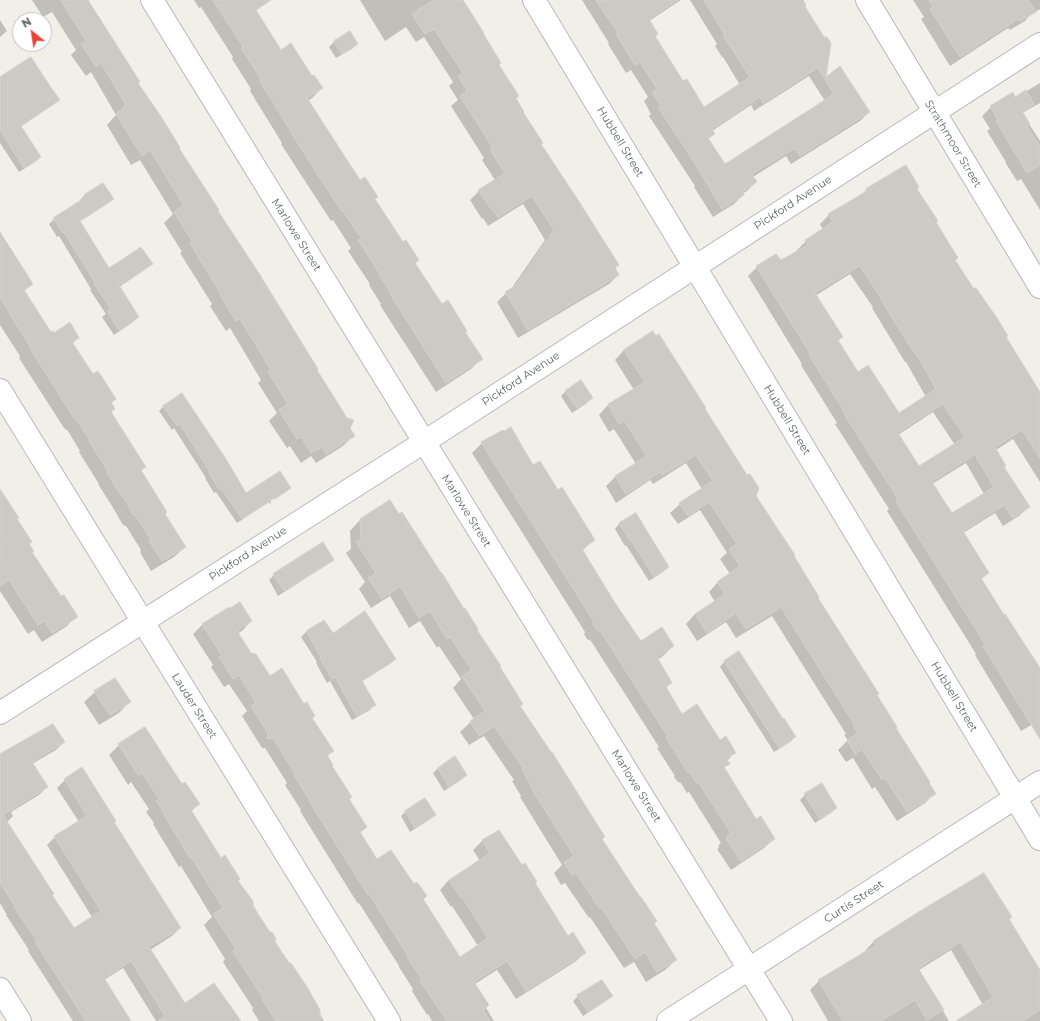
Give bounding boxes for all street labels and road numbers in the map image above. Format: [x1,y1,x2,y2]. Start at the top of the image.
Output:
street label: Strathmoor Street [922,98,984,190]
street label: Hubbell Street [594,104,646,180]
street label: Pickford Avenue [752,173,834,233]
street label: Marlowe Street [268,196,324,274]
street label: Pickford Avenue [480,349,562,409]
street label: Hubbell Street [761,382,813,458]
street label: Marlowe Street [438,472,494,550]
street label: Pickford Avenue [207,524,289,584]
street label: Hubbell Street [928,659,980,735]
street label: Lauder Street [169,671,219,741]
street label: Marlowe Street [608,747,664,825]
street label: Curtis Street [822,878,886,926]

